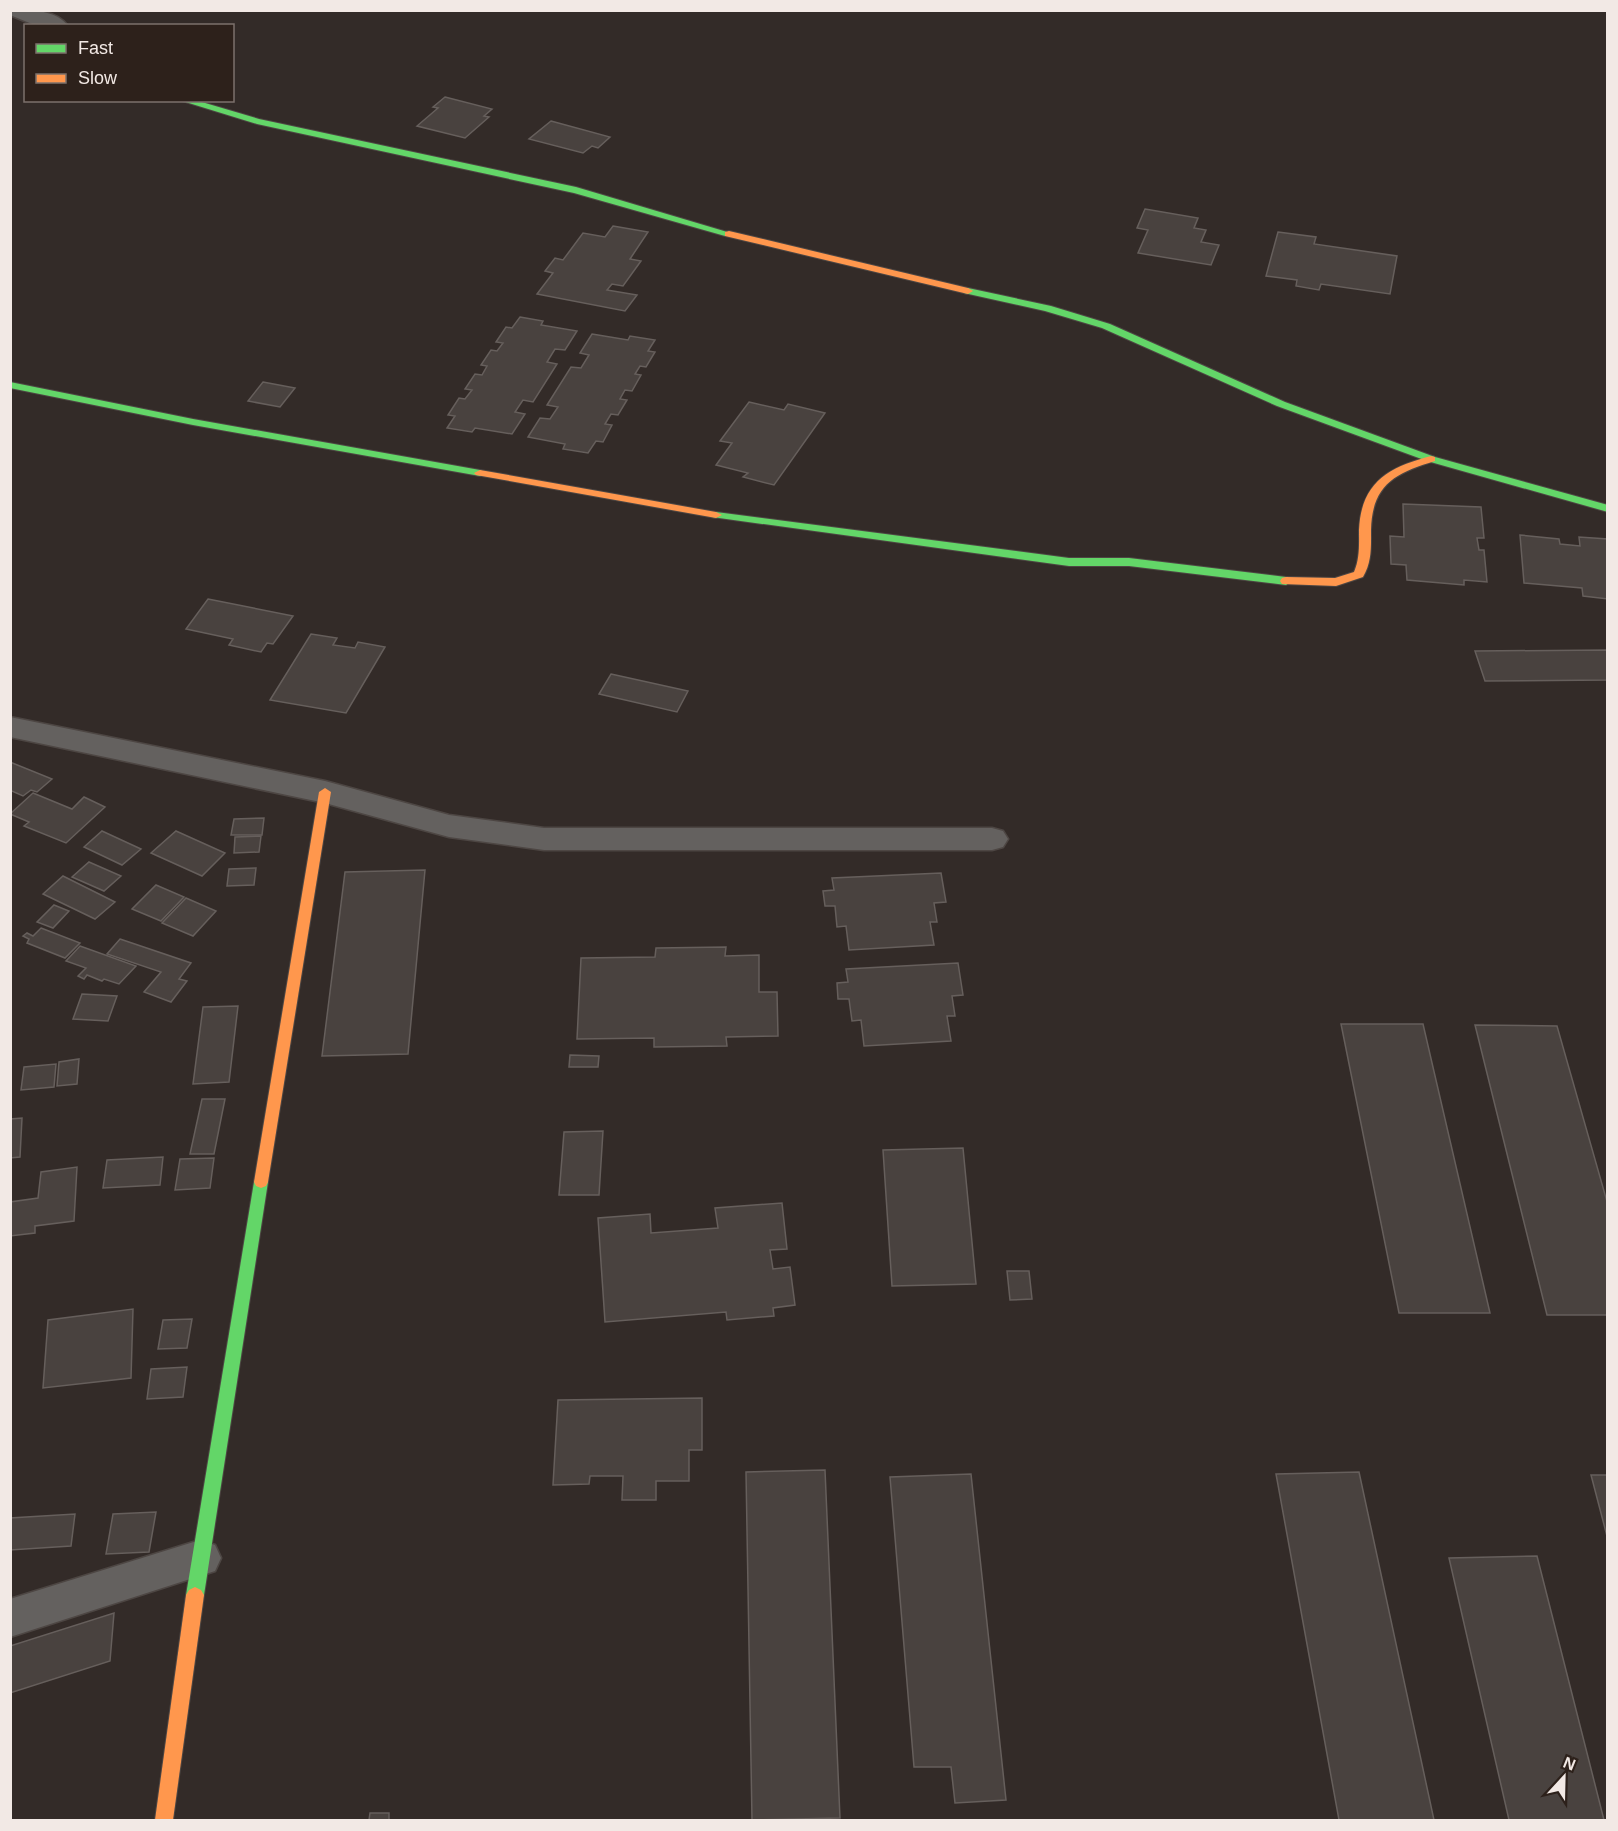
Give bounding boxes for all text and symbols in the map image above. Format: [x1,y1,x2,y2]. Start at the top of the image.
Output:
legend [24,24,234,102]
text: Fast [78,38,113,58]
text: Slow [78,68,118,88]
north arrow [1534,1747,1594,1807]
text: N [1561,1754,1578,1774]

